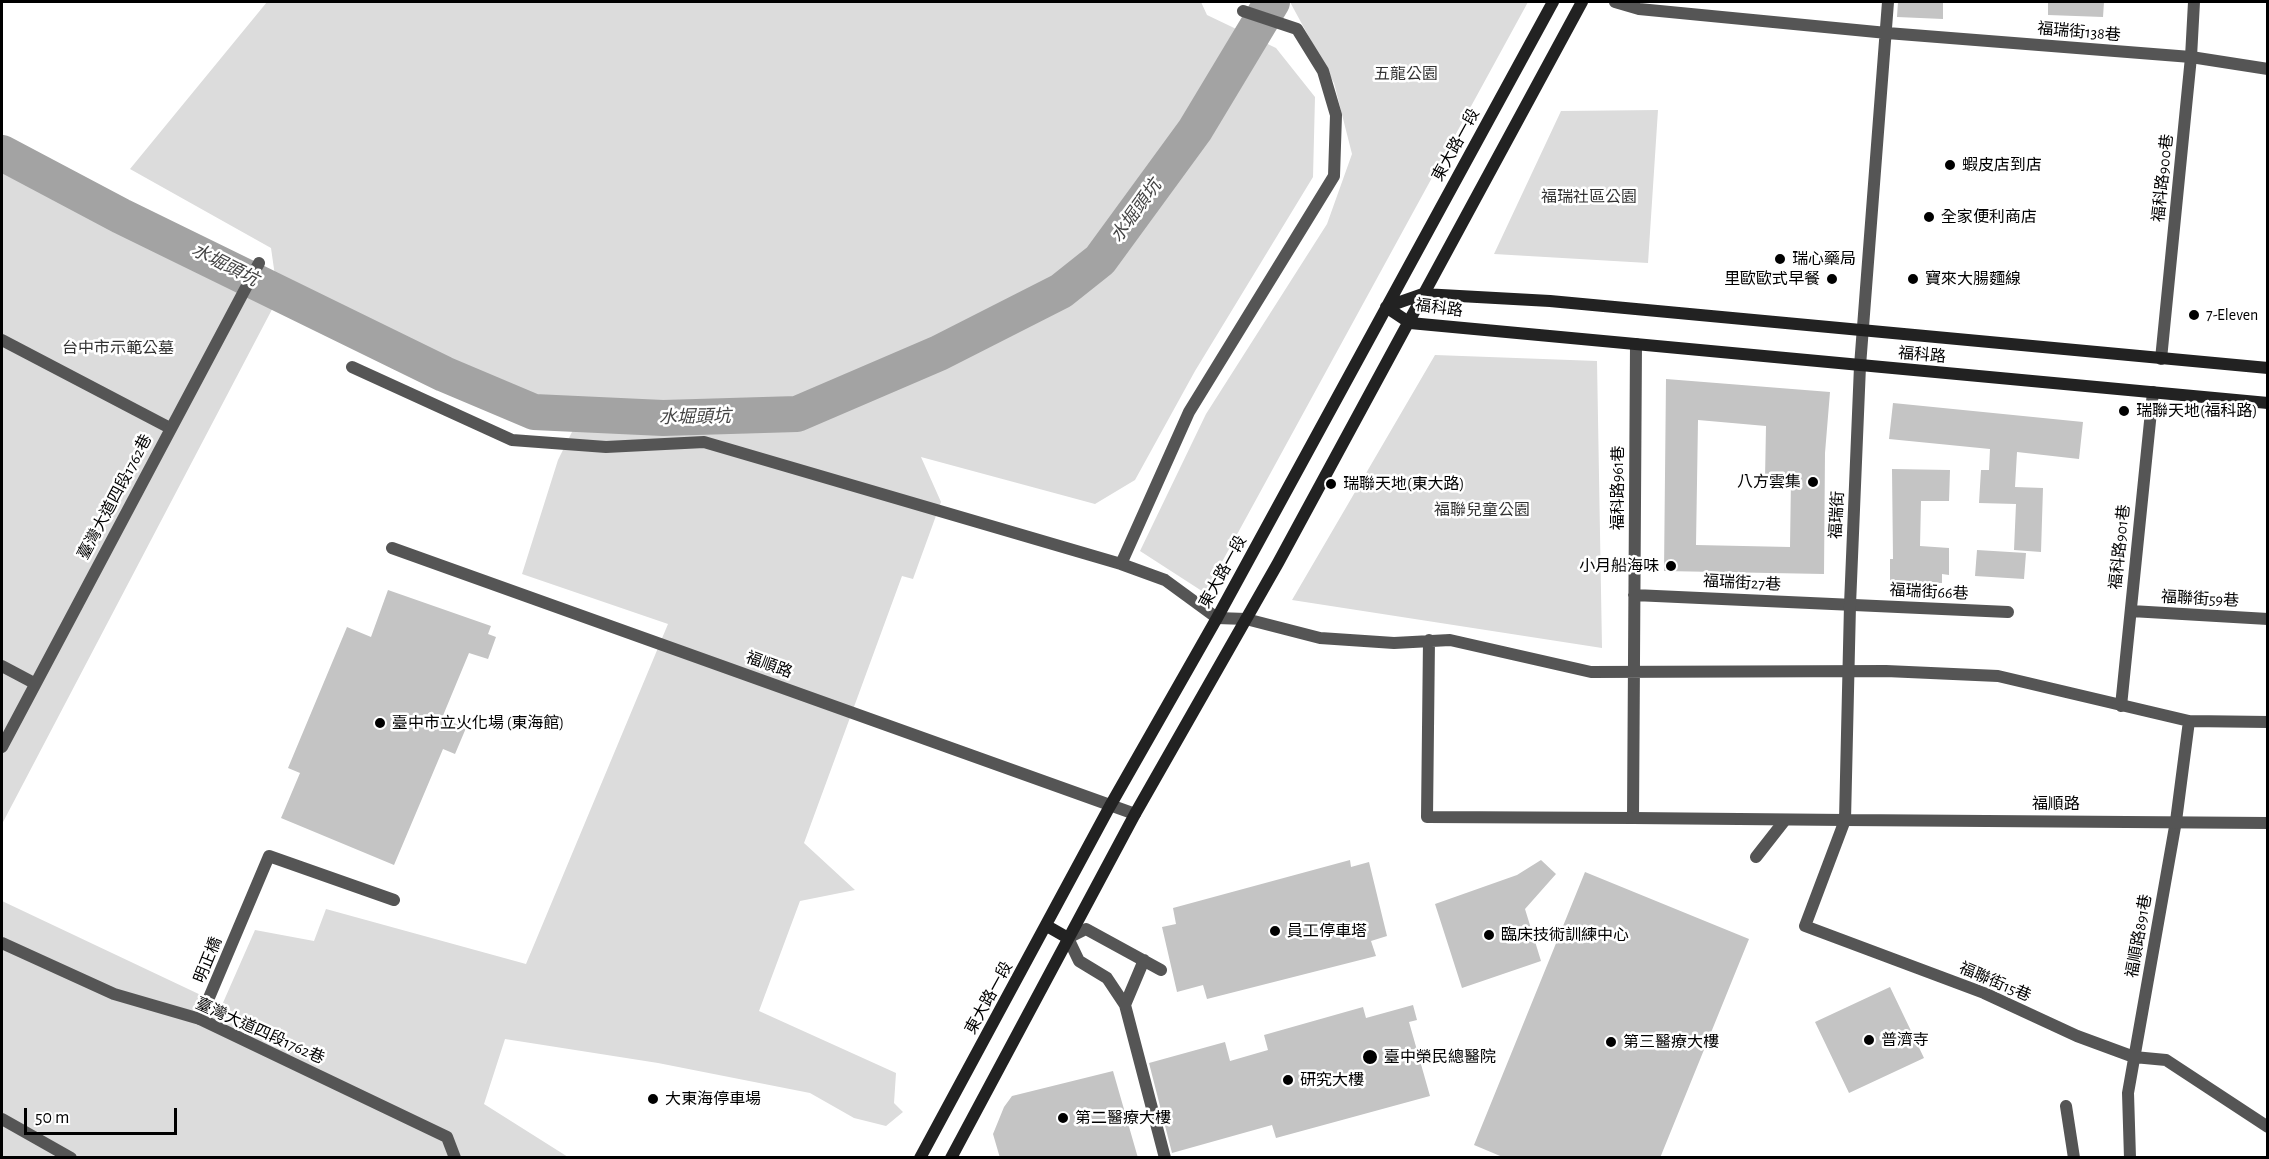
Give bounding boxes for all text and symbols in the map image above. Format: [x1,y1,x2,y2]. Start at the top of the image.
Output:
street label: 福瑞街138巷 [2036,19,2122,45]
park label: 五龍公園 [1374,64,1438,84]
street label: 東大路一段 [1428,105,1484,185]
street label: 福科路900巷 [2149,133,2177,223]
place label: 蝦皮店到店 [1962,155,2042,175]
marker: 蝦皮店到店 [1943,158,1957,172]
water label: 水堀頭坑 [1106,176,1166,246]
park label: 福瑞社區公園 [1541,187,1637,207]
place label: 全家便利商店 [1941,207,2037,227]
marker: 全家便利商店 [1922,210,1936,224]
water label: 水堀頭坑 [188,239,262,291]
place label: 瑞心藥局 [1792,249,1856,269]
marker: 瑞心藥局 [1773,252,1787,266]
place label: 里歐歐式早餐 [1724,269,1820,289]
place label: 寶來大腸麵線 [1925,269,2021,289]
marker: 里歐歐式早餐 [1825,272,1839,286]
marker: 寶來大腸麵線 [1906,272,1920,286]
street label: 福科路 [1414,295,1464,321]
place label: 7-Eleven [2206,305,2258,325]
marker: 7-Eleven [2187,308,2201,322]
park label: 台中市示範公墓 [62,338,174,358]
street label: 福科路 [1897,343,1947,367]
place label: 瑞聯天地(福科路) [2136,401,2258,421]
marker: 瑞聯天地(福科路) [2117,404,2131,418]
water label: 水堀頭坑 [659,406,731,428]
street label: 臺灣大道四段1762巷 [74,431,156,563]
street label: 福科路961巷 [1608,446,1628,530]
place label: 八方雲集 [1737,472,1801,492]
place label: 瑞聯天地(東大路) [1343,474,1465,494]
marker: 八方雲集 [1806,475,1820,489]
marker: 瑞聯天地(東大路) [1324,477,1338,491]
street label: 福瑞街 [1826,491,1848,539]
park label: 福聯兒童公園 [1434,500,1530,520]
street label: 福科路901巷 [2106,503,2134,591]
street label: 東大路一段 [1195,532,1251,612]
place label: 小月船海味 [1579,556,1659,576]
marker: 小月船海味 [1664,559,1678,573]
street label: 福瑞街27巷 [1703,571,1781,595]
street label: 福瑞街66巷 [1889,580,1969,604]
street label: 福聯街59巷 [2160,587,2240,611]
street label: 福順路 [743,648,795,682]
place label: 臺中市立火化場 (東海館) [392,713,564,733]
marker: 臺中市立火化場 (東海館) [373,716,387,730]
street label: 福順路 [2032,794,2080,814]
street label: 福順路891巷 [2122,893,2156,979]
place label: 員工停車塔 [1287,921,1367,941]
marker: 員工停車塔 [1268,924,1282,938]
place label: 臨床技術訓練中心 [1501,925,1629,945]
marker: 臨床技術訓練中心 [1482,928,1496,942]
street label: 明正橋 [190,934,226,986]
street label: 東大路一段 [961,958,1017,1038]
street label: 福聯街15巷 [1956,958,2034,1006]
street label: 臺灣大道四段1762巷 [193,994,327,1068]
place label: 普濟寺 [1881,1030,1929,1050]
place label: 第三醫療大樓 [1623,1032,1719,1052]
marker: 普濟寺 [1862,1033,1876,1047]
marker: 第三醫療大樓 [1604,1035,1618,1049]
place label: 臺中榮民總醫院 [1384,1047,1496,1067]
marker: 臺中榮民總醫院 [1361,1048,1379,1066]
place label: 研究大樓 [1300,1070,1364,1090]
marker: 研究大樓 [1281,1073,1295,1087]
place label: 大東海停車場 [665,1089,761,1109]
marker: 大東海停車場 [646,1092,660,1106]
scale bar [27,1096,180,1134]
place label: 第二醫療大樓 [1075,1108,1171,1128]
text: 50 m [35,1109,69,1127]
marker: 第二醫療大樓 [1056,1111,1070,1125]

